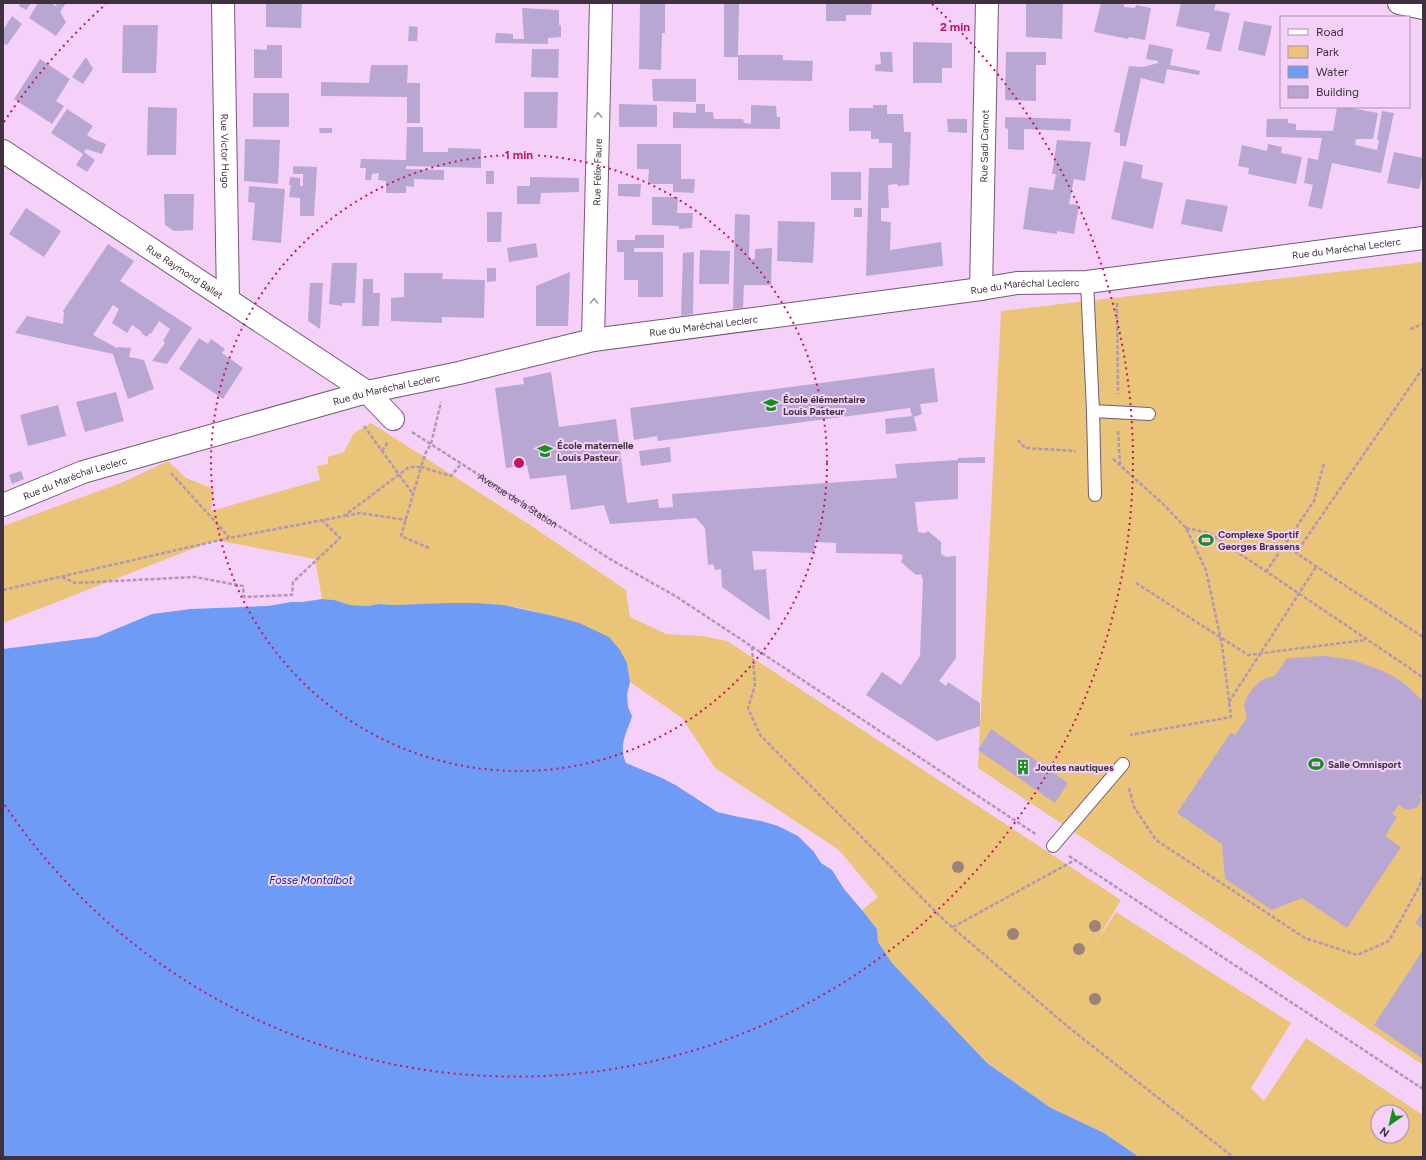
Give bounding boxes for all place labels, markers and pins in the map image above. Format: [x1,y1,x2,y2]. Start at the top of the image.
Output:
place label: École élémentaire Louis Pasteur [783,393,866,418]
school or university icon: École élémentaire Louis Pasteur [762,396,780,414]
place label: École maternelle Louis Pasteur [557,439,634,464]
school or university icon: École maternelle Louis Pasteur [536,442,554,460]
centre of rings [512,456,526,470]
place label: Complexe Sportif Georges Brassens [1218,528,1300,553]
sports icon: Complexe Sportif Georges Brassens [1197,531,1215,549]
sports icon: Salle Omnisport [1307,755,1325,773]
building icon: Joutes nautiques [1014,758,1032,776]
place label: Salle Omnisport [1328,758,1401,771]
place label: Joutes nautiques [1035,761,1114,774]

